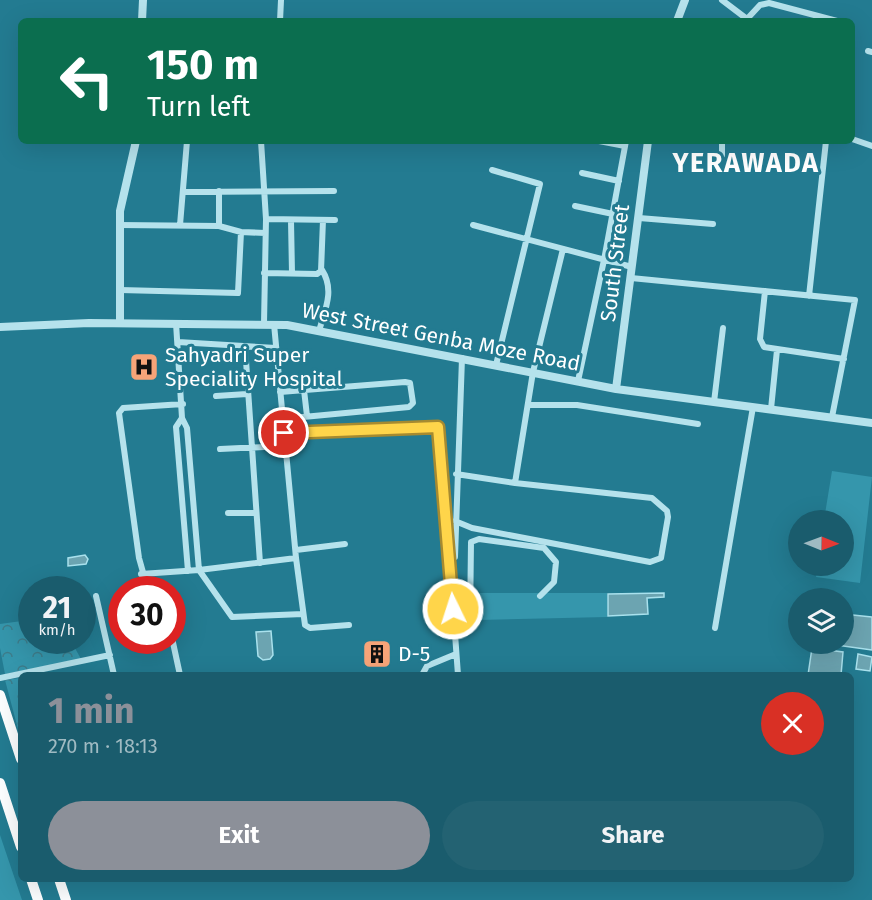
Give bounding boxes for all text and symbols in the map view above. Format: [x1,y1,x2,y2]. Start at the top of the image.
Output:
text: 150 m [147,40,259,90]
icon: left [48,42,126,120]
text: Turn left [147,91,250,123]
district label: YERAWADA [672,147,819,179]
street label: South Street [595,202,635,323]
street label: West Street Genba Moze Road [299,297,583,377]
place label: Sahyadri Super Speciality Hospital [165,342,343,392]
hospital icon: Sahyadri Super Speciality Hospital [128,351,160,383]
pin [258,407,309,458]
icon: arrive [267,416,300,449]
north arrow [788,510,854,576]
map controls [788,510,854,654]
speed limit sign: 30 [108,576,186,654]
position arrow [421,577,485,641]
button: layers [788,588,854,654]
text: 21 [43,590,71,626]
text: km/h [38,621,76,639]
building icon: D-5 [361,638,393,670]
place label: D-5 [398,641,430,667]
text: 1 min [48,689,135,733]
button: close [761,692,824,755]
text: 270 m · 18:13 [48,734,158,758]
button: Exit [48,801,430,870]
button: Share [442,801,824,870]

